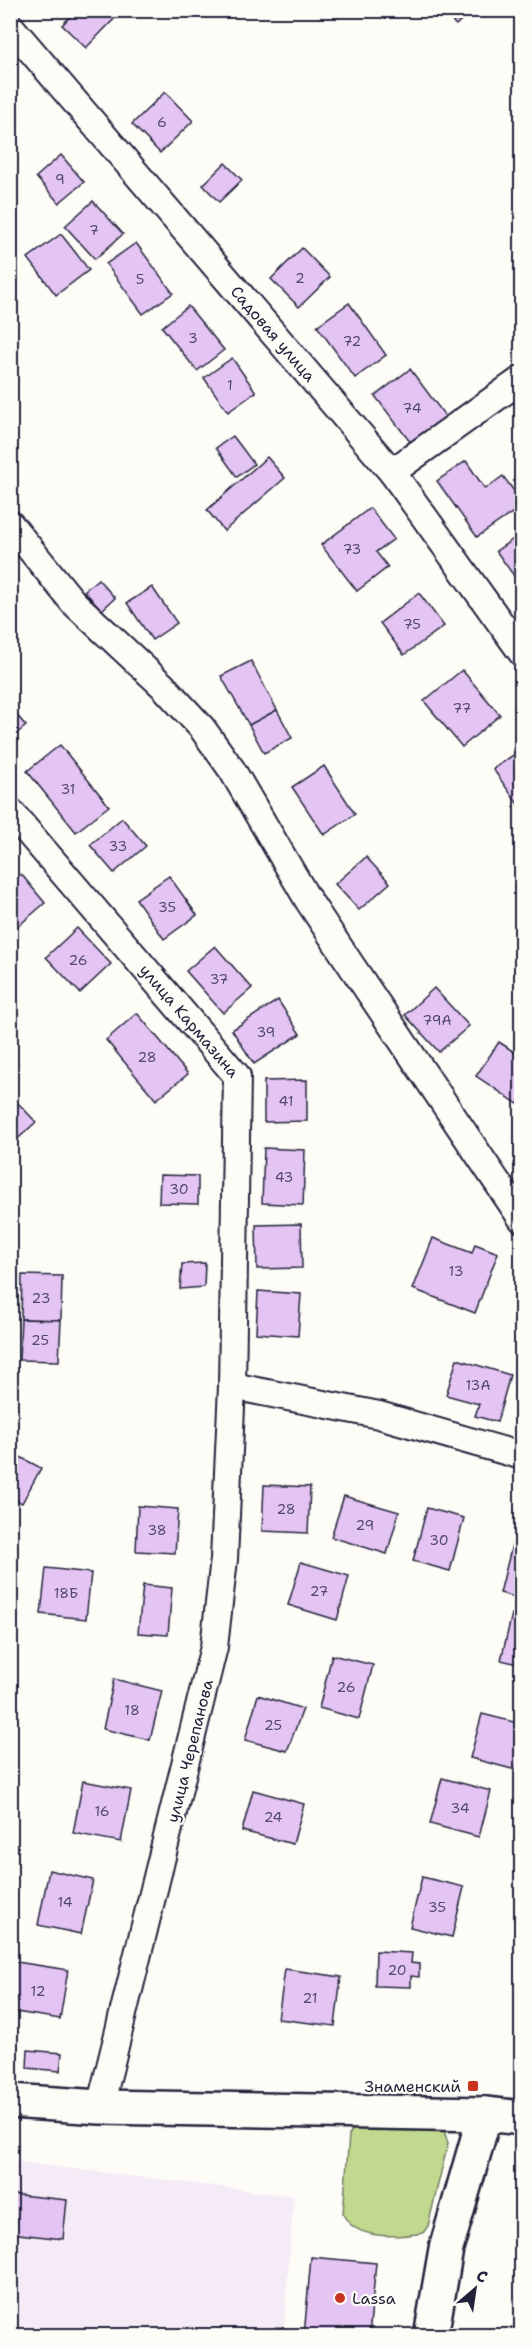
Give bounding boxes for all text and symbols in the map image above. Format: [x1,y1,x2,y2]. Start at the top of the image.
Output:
house number: 6 [157,113,167,131]
house number: 9 [55,170,65,188]
house number: 7 [89,221,99,239]
house number: 2 [295,269,305,287]
house number: 5 [136,270,144,288]
street label: Садовая улица [226,281,321,386]
house number: 3 [188,329,198,347]
house number: 72 [343,332,361,350]
house number: 1 [227,376,233,394]
house number: 74 [403,399,422,417]
house number: 73 [343,540,361,558]
house number: 75 [403,615,421,633]
house number: 77 [453,699,471,717]
house number: 31 [61,780,75,798]
house number: 33 [109,837,127,855]
house number: 35 [158,898,176,916]
house number: 26 [69,951,88,969]
street label: улица Кармазина [135,960,244,1082]
house number: 37 [210,970,228,988]
house number: 79А [422,1011,452,1029]
house number: 39 [257,1023,275,1041]
house number: 28 [137,1048,157,1066]
house number: 41 [279,1092,293,1110]
house number: 43 [275,1168,293,1186]
house number: 30 [169,1180,189,1198]
house number: 13 [449,1262,463,1280]
house number: 23 [32,1289,50,1307]
house number: 25 [31,1331,49,1349]
house number: 13А [465,1376,491,1394]
house number: 28 [276,1500,296,1518]
house number: 29 [356,1516,374,1534]
house number: 38 [147,1521,167,1539]
house number: 30 [429,1531,449,1549]
house number: 27 [310,1582,328,1600]
house number: 18Б [54,1584,78,1602]
street label: улица Черепанова [162,1677,218,1825]
house number: 26 [337,1678,356,1696]
house number: 18 [124,1701,140,1719]
house number: 25 [264,1716,282,1734]
house number: 34 [450,1799,470,1817]
house number: 16 [94,1802,110,1820]
house number: 24 [264,1808,283,1826]
house number: 14 [57,1893,73,1911]
house number: 35 [428,1898,446,1916]
house number: 20 [387,1961,407,1979]
house number: 12 [31,1982,45,2000]
house number: 21 [303,1989,317,2007]
place label: Знаменский [364,2076,461,2097]
marker: Знаменский [466,2079,480,2093]
north arrow [445,2259,505,2319]
text: С [473,2265,492,2288]
place label: Lassa [352,2288,396,2309]
marker: Lassa [333,2291,347,2305]

